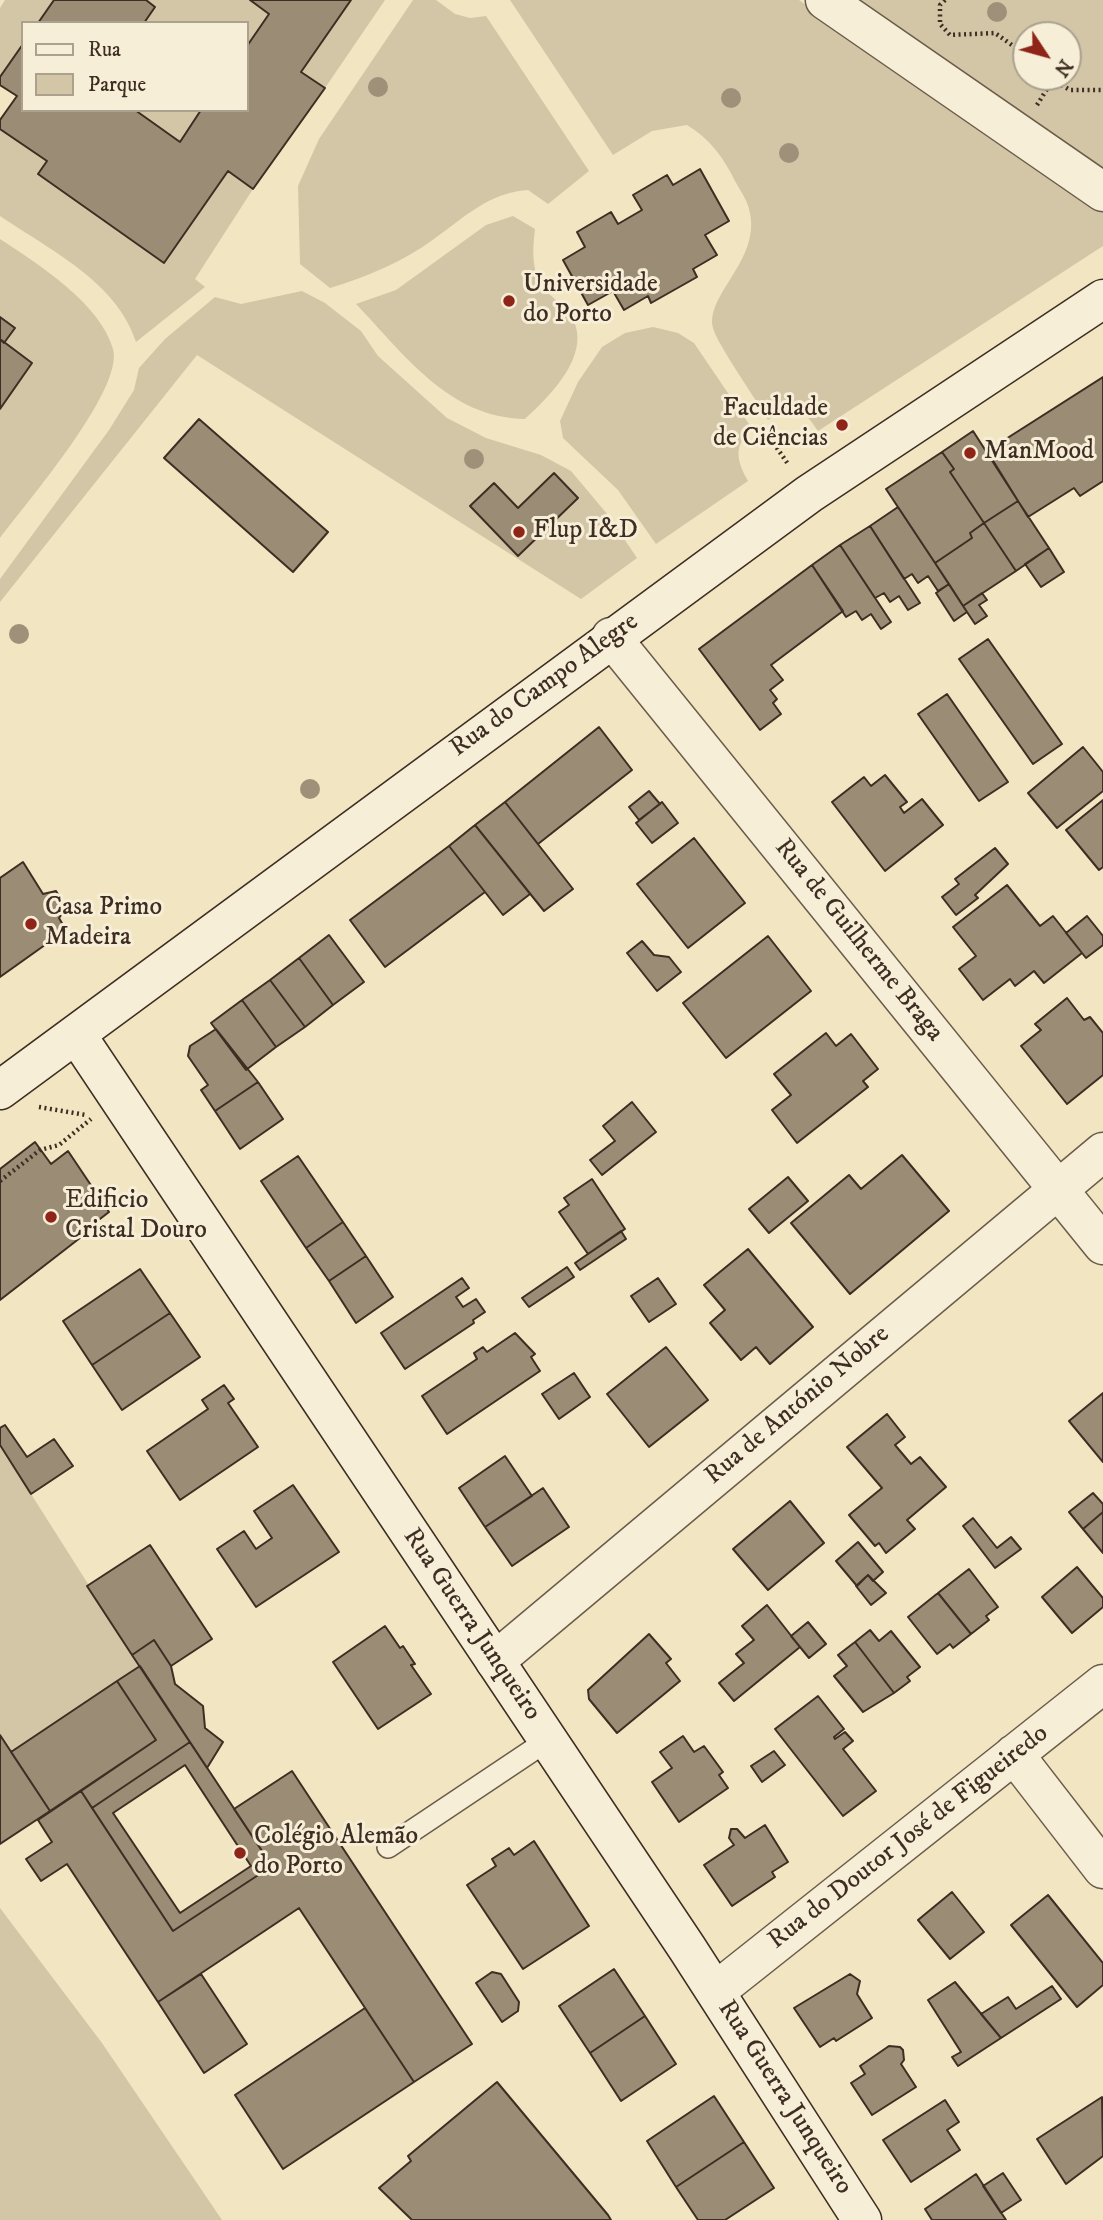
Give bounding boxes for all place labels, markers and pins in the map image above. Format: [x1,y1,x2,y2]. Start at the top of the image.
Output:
place label: Universidade do Porto [523,270,658,332]
marker: Universidade do Porto [501,293,517,309]
place label: Faculdade de Ciências [713,394,828,456]
marker: Faculdade de Ciências [834,417,850,433]
place label: ManMood [984,437,1094,469]
marker: ManMood [962,445,978,461]
place label: Flup I&D [533,516,638,548]
marker: Flup I&D [511,524,527,540]
place label: Casa Primo Madeira [45,893,162,954]
marker: Casa Primo Madeira [23,916,39,932]
place label: Edificio Cristal Douro [65,1186,207,1248]
marker: Edificio Cristal Douro [43,1209,59,1225]
place label: Colégio Alemão do Porto [254,1822,418,1884]
marker: Colégio Alemão do Porto [232,1845,248,1861]

